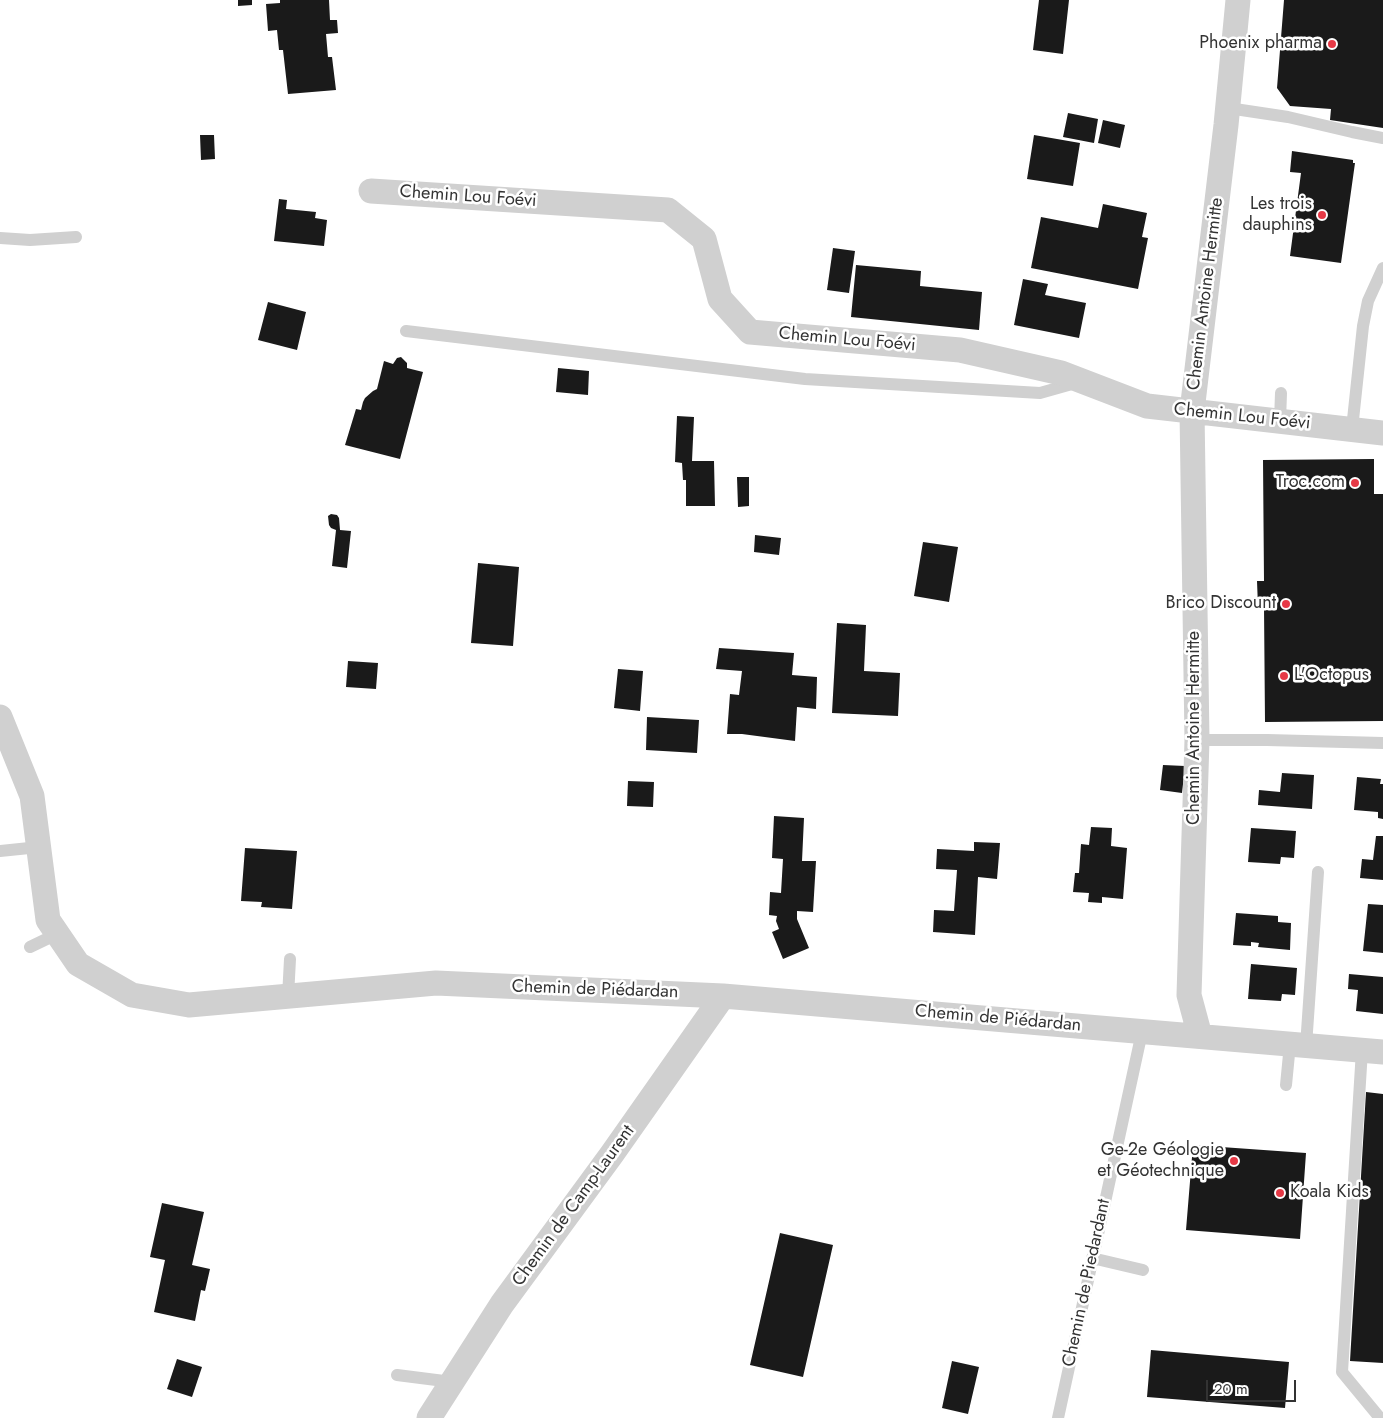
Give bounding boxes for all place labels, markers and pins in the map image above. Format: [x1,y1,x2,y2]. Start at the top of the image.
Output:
place label: Phoenix pharma [1199,33,1322,55]
marker: Phoenix pharma [1326,38,1338,50]
place label: Les trois dauphins [1243,194,1312,236]
marker: Les trois dauphins [1316,209,1328,221]
place label: Troc.com [1276,472,1345,494]
marker: Troc.com [1349,477,1361,489]
place label: Brico Discount [1165,593,1276,615]
marker: Brico Discount [1280,598,1292,610]
place label: L'Octopus [1294,665,1369,687]
marker: L'Octopus [1278,670,1290,682]
place label: Ge-2e Géologie et Géotechnique [1097,1140,1224,1182]
marker: Ge-2e Géologie et Géotechnique [1228,1155,1240,1167]
place label: Koala Kids [1290,1182,1369,1204]
marker: Koala Kids [1274,1187,1286,1199]

